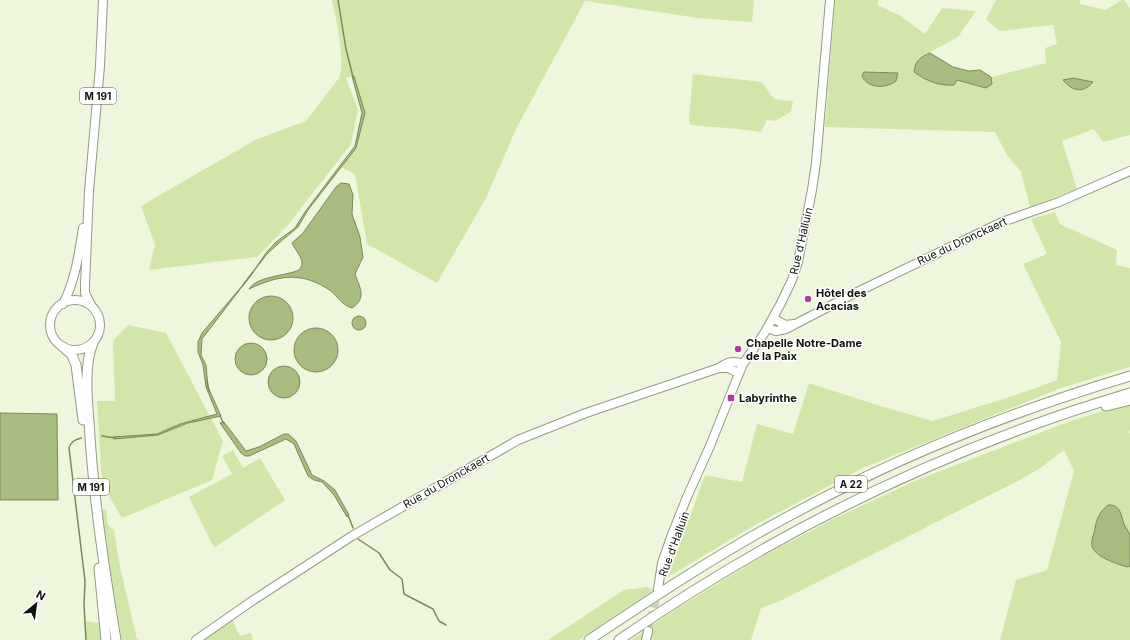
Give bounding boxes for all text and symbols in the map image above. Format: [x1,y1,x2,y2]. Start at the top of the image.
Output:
road number: M 191 [80,88,116,104]
street label: Rue d'Halluin [786,206,816,276]
street label: Rue du Dronckaert [915,214,1009,268]
place label: Hôtel des Acacias [816,286,867,313]
marker: Hôtel des Acacias [803,294,813,304]
place label: Chapelle Notre-Dame de la Paix [746,336,862,363]
marker: Chapelle Notre-Dame de la Paix [733,344,743,354]
place label: Labyrinthe [739,391,797,405]
marker: Labyrinthe [726,393,736,403]
street label: Rue du Dronckaert [400,450,492,511]
road number: A 22 [835,476,867,492]
road number: M 191 [73,479,109,495]
street label: Rue d'Halluin [656,509,692,579]
north arrow [16,584,56,624]
text: N [34,587,48,603]

